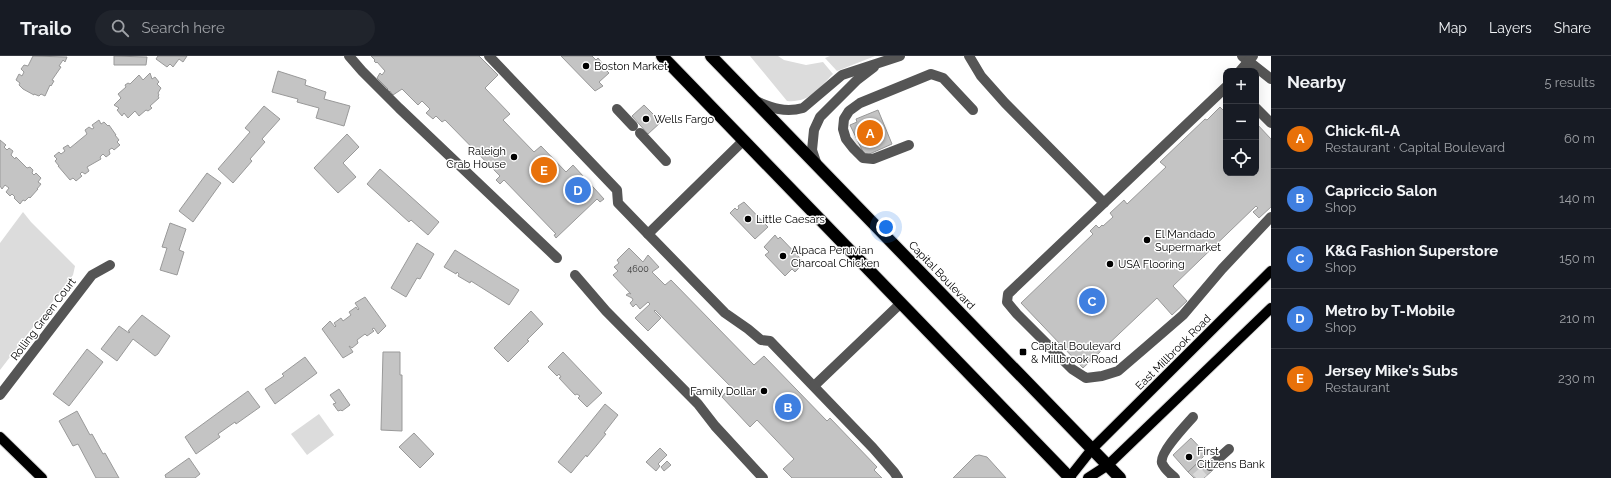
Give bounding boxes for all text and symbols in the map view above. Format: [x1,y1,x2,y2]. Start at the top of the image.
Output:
search box [95,10,375,46]
text: Trailo [20,17,71,39]
icon: search [109,17,131,39]
text: Search here [141,19,225,37]
text: Map [1439,20,1467,36]
text: Layers [1489,20,1532,36]
text: Share [1554,20,1591,36]
place label: Boston Market [594,60,668,73]
marker: Boston Market [581,61,591,71]
map controls [1223,68,1259,176]
button: + [1223,68,1259,104]
text: Nearby [1287,72,1346,92]
text: 5 results [1544,75,1595,90]
button: − [1223,104,1259,140]
place label: Wells Fargo [654,113,715,126]
marker: Wells Fargo [641,114,651,124]
pin: A [857,118,883,148]
text: Chick-fil-A [1325,122,1400,140]
text: A [1296,131,1304,146]
text: 60 m [1564,131,1595,146]
button: locate [1223,140,1259,176]
text: Restaurant · Capital Boulevard [1325,140,1505,155]
place label: Raleigh Crab House [446,145,507,171]
marker: Raleigh Crab House [509,152,519,162]
pin: E [531,155,557,185]
pin: D [565,175,591,205]
text: Capriccio Salon [1325,182,1437,200]
text: B [1296,191,1304,206]
text: 140 m [1559,191,1595,206]
text: Shop [1325,200,1356,215]
place label: Little Caesars [756,213,825,226]
marker: Little Caesars [743,214,753,224]
your location [876,217,896,237]
place label: El Mandado Supermarket [1155,228,1221,254]
marker: El Mandado Supermarket [1142,235,1152,245]
street label: Capital Boulevard [906,239,978,312]
text: K&G Fashion Superstore [1325,242,1498,260]
place label: Alpaca Peruvian Charcoal Chicken [791,244,879,270]
marker: Alpaca Peruvian Charcoal Chicken [778,251,788,261]
text: C [1296,251,1304,266]
text: 150 m [1559,251,1595,266]
place label: USA Flooring [1118,258,1185,271]
marker: USA Flooring [1105,259,1115,269]
text: Shop [1325,260,1356,275]
house number: 4600 [627,264,649,274]
street label: Rolling Green Court [8,275,79,363]
pin: C [1079,286,1105,316]
text: Metro by T-Mobile [1325,302,1455,320]
text: D [1295,311,1305,326]
text: 210 m [1559,311,1595,326]
street label: East Millbrook Road [1133,312,1214,393]
text: Shop [1325,320,1356,335]
place label: Capital Boulevard & Millbrook Road [1031,340,1121,366]
marker: Capital Boulevard & Millbrook Road [1018,347,1028,357]
text: Jersey Mike's Subs [1325,362,1458,380]
text: E [1296,371,1304,386]
text: 230 m [1558,371,1595,386]
text: Restaurant [1325,380,1390,395]
place label: Family Dollar [690,385,756,398]
marker: Family Dollar [759,386,769,396]
pin: B [775,392,801,422]
place label: First Citizens Bank [1197,445,1265,471]
marker: First Citizens Bank [1184,452,1194,462]

